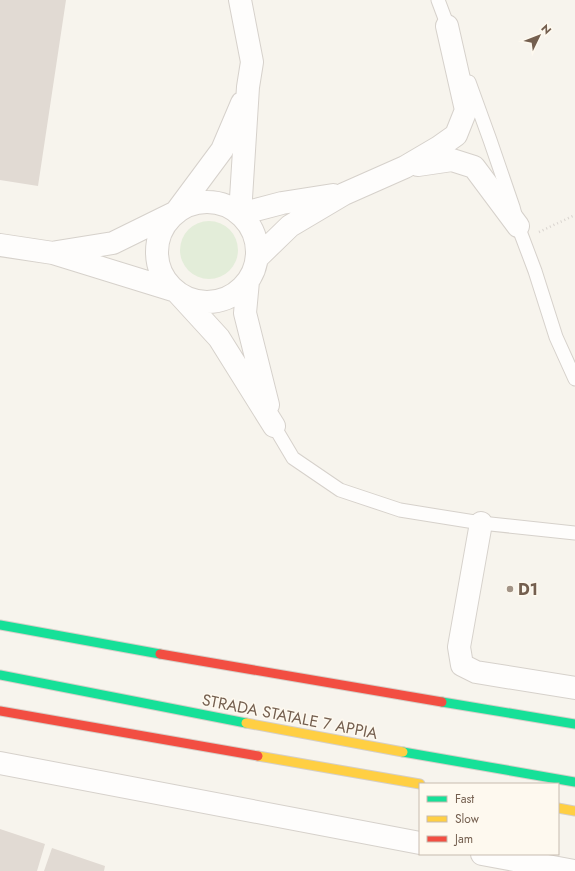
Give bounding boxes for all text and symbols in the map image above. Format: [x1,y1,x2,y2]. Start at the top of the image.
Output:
north arrow [519,16,559,56]
text: N [537,21,555,38]
place label: D1 [518,578,538,601]
marker: D1 [505,584,515,594]
street label: STRADA STATALE 7 APPIA [200,688,380,745]
legend [419,783,559,855]
text: Fast [455,790,474,808]
text: Slow [455,810,480,828]
text: Jam [453,830,473,848]

